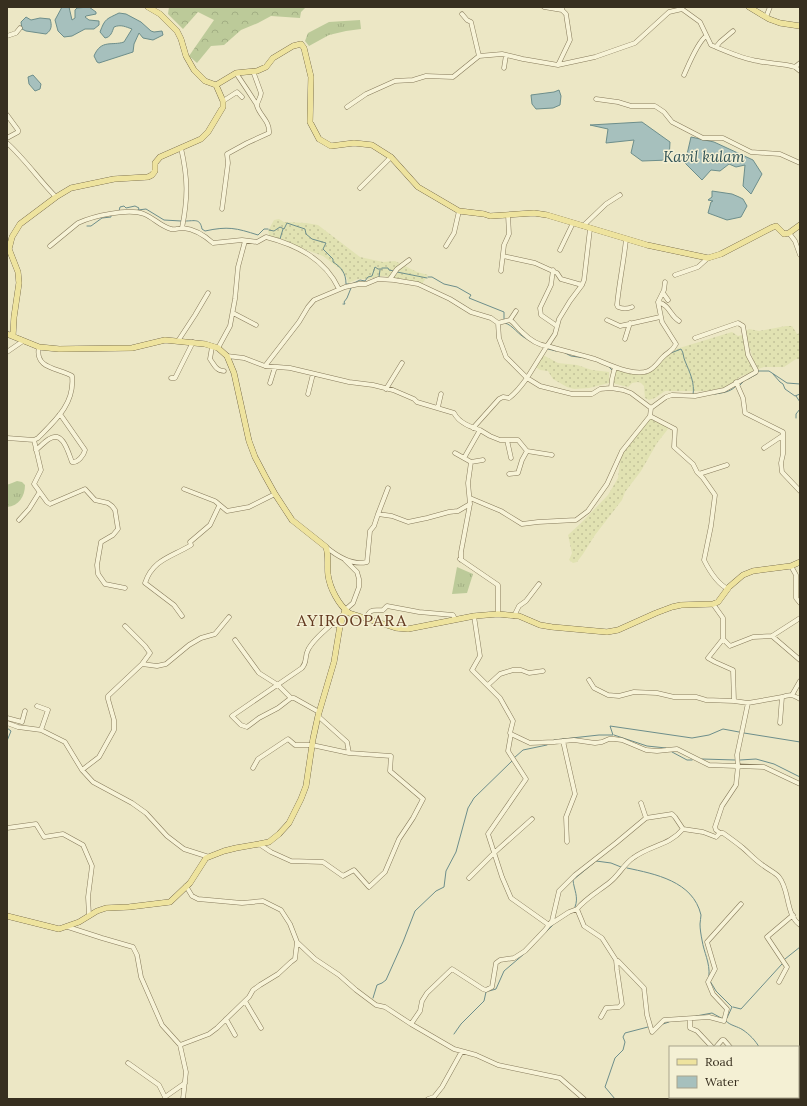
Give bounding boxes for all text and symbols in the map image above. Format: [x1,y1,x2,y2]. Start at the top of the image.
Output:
water label: Kavil kulam [663,147,745,166]
district label: AYIROOPARA [296,610,407,630]
legend [669,1046,799,1098]
text: Road [705,1054,733,1069]
text: Water [705,1074,740,1089]

